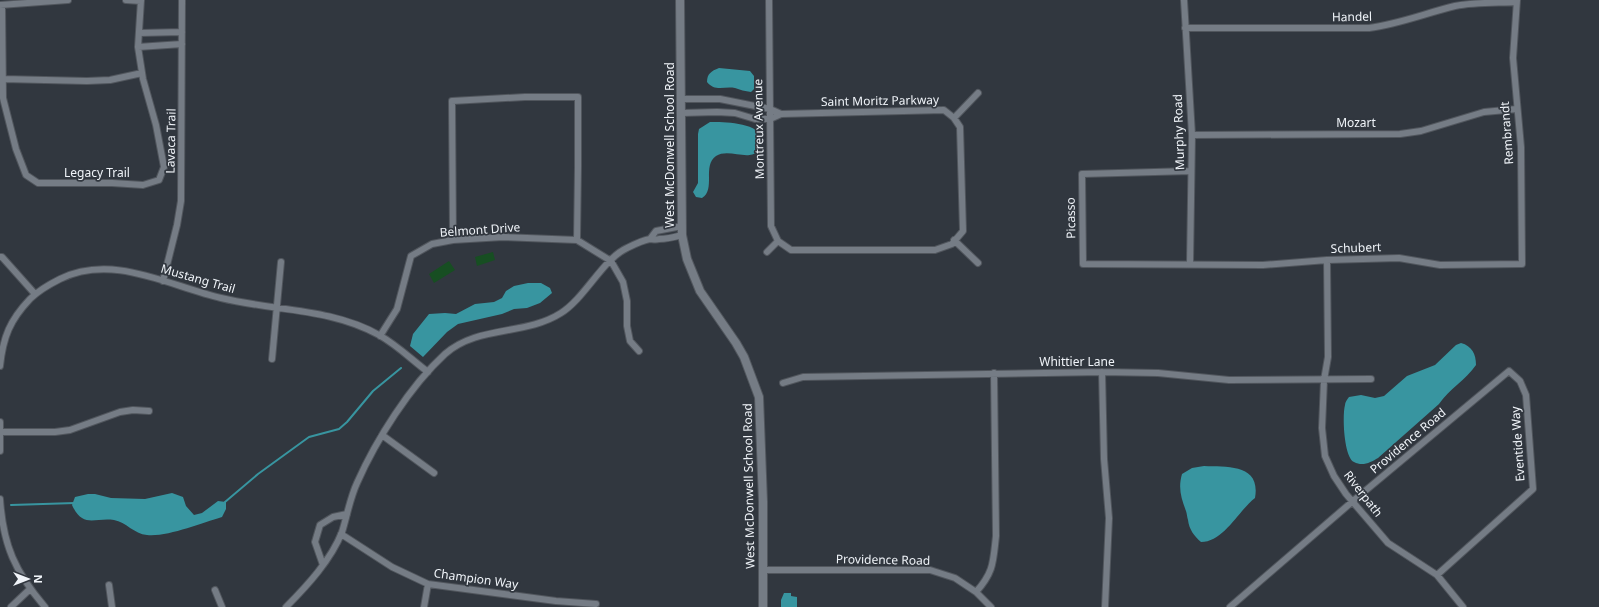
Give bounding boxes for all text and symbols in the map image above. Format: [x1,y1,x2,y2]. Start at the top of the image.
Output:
street label: Handel [1332,8,1372,25]
street label: West McDonwell School Road [661,62,678,228]
street label: Montreux Avenue [749,78,768,179]
street label: Saint Moritz Parkway [821,91,940,110]
street label: Murphy Road [1169,94,1188,170]
street label: Rembrandt [1496,100,1517,165]
street label: Lavaca Trail [161,108,180,174]
street label: Mozart [1336,114,1377,131]
street label: Legacy Trail [64,164,130,181]
street label: Picasso [1062,197,1079,239]
street label: Belmont Drive [439,218,521,241]
street label: Schubert [1330,238,1382,257]
street label: Mustang Trail [159,260,237,297]
street label: Whittier Lane [1039,353,1115,370]
street label: West McDonwell School Road [739,403,758,569]
street label: Providence Road [1366,404,1449,477]
street label: Eventide Way [1506,405,1529,482]
street label: Riverpath [1340,467,1387,520]
street label: Providence Road [836,550,930,569]
north arrow [8,559,48,599]
street label: Champion Way [433,564,520,593]
text: N [31,575,46,583]

